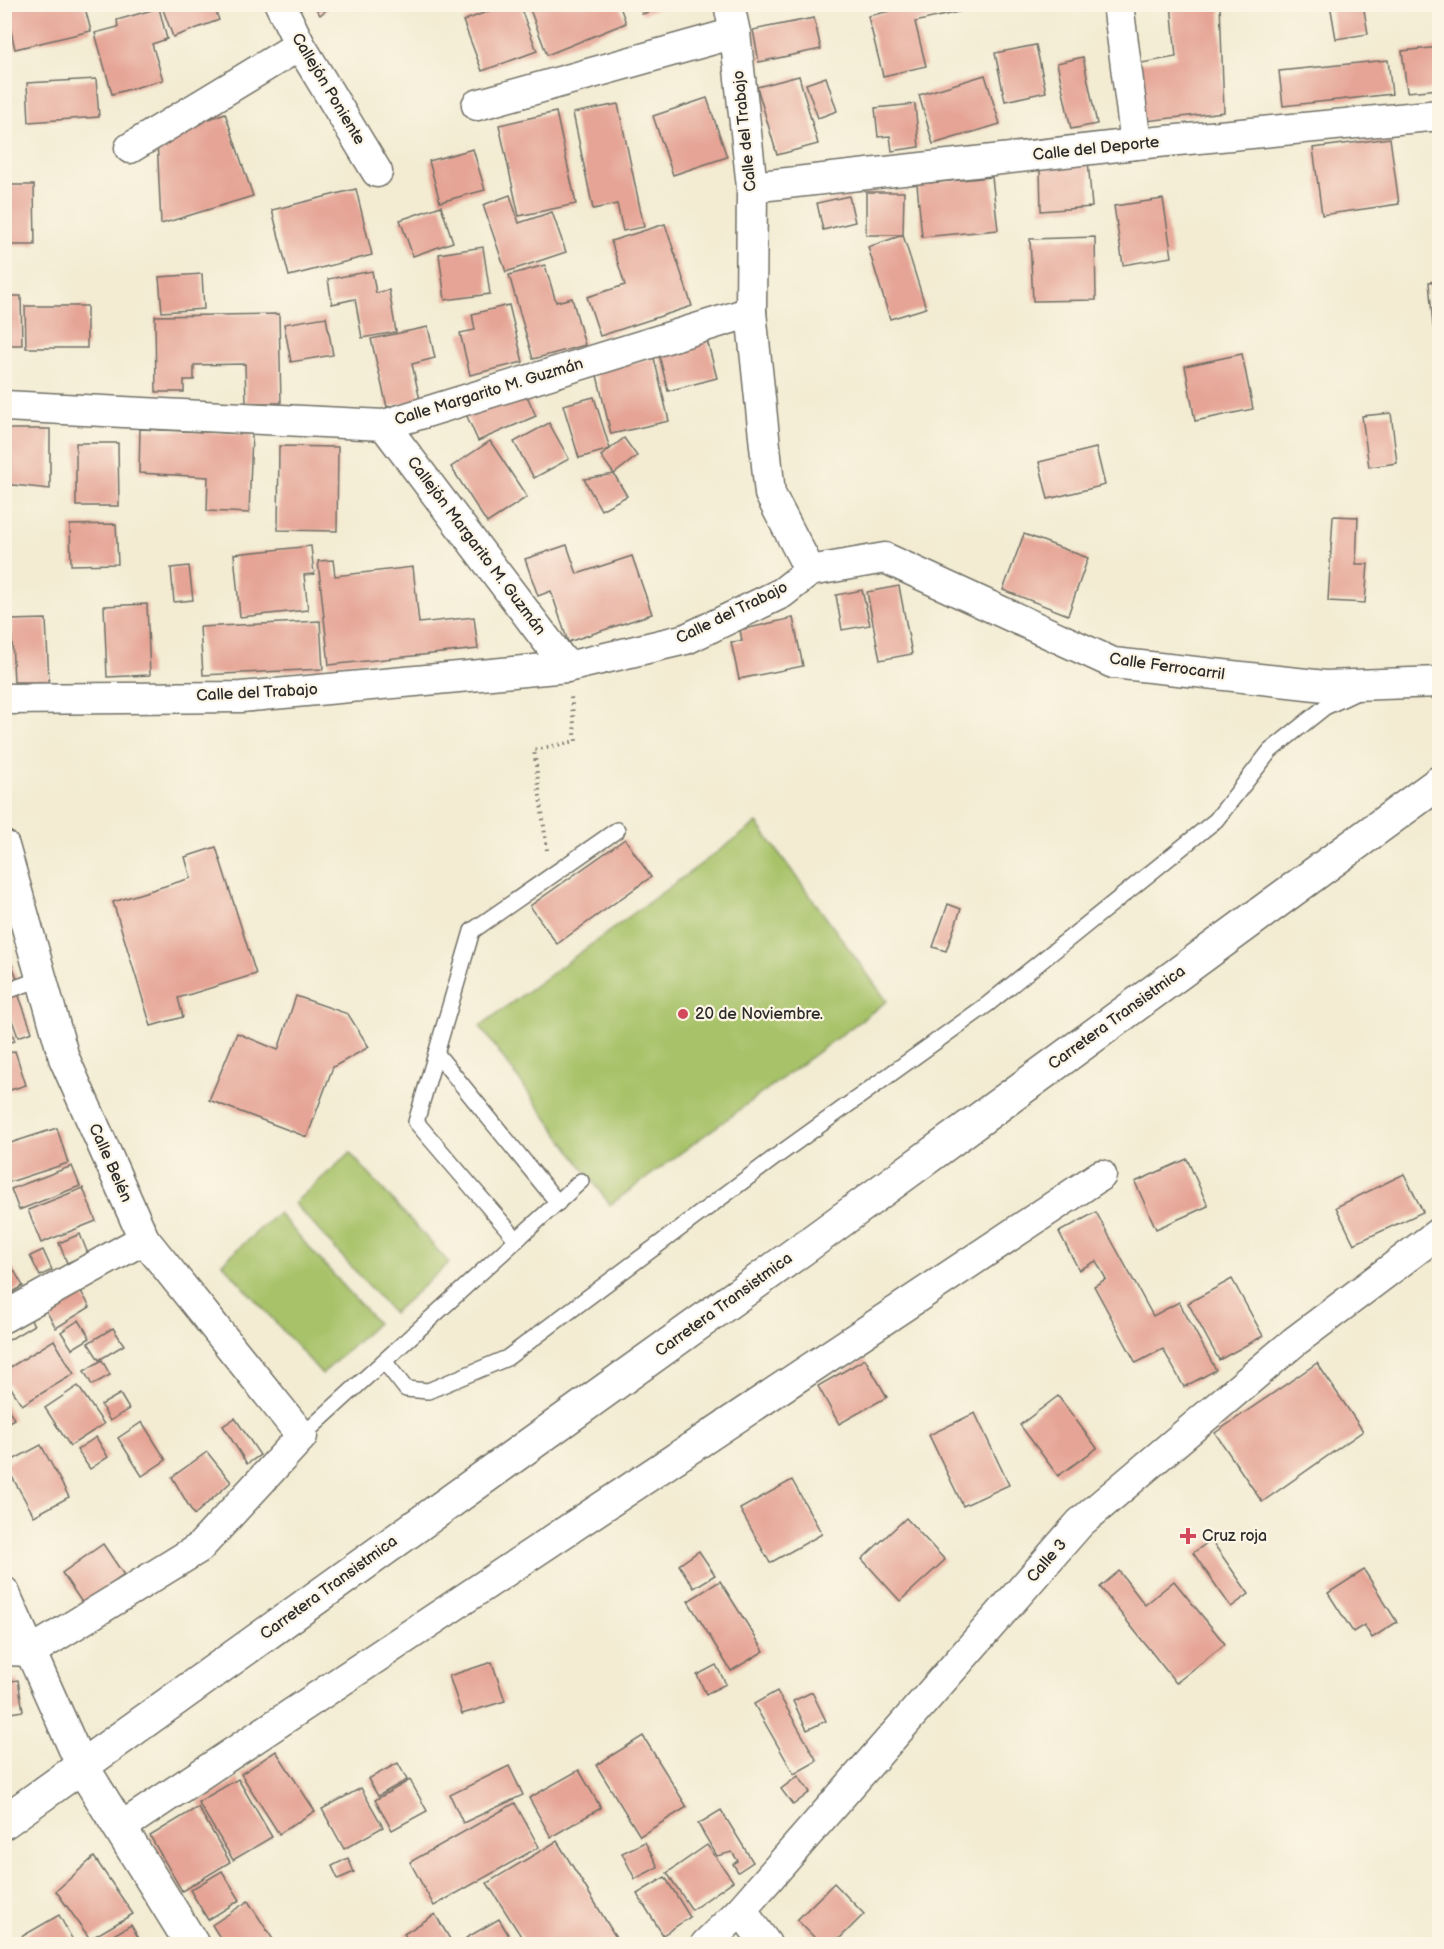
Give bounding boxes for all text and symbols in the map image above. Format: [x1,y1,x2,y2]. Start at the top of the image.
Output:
street label: Callejón Poniente [287,30,369,149]
street label: Calle del Trabajo [729,70,761,192]
street label: Calle del Deporte [1032,133,1161,165]
street label: Calle Margarito M. Guzmán [392,354,586,430]
street label: Callejón Margarito M. Guzmán [403,453,549,639]
street label: Calle del Trabajo [673,578,791,648]
street label: Calle Ferrocarril [1108,649,1226,685]
street label: Calle del Trabajo [196,680,318,706]
street label: Carretera Transistmica [1045,962,1189,1074]
place label: 20 de Noviembre. [695,1005,823,1024]
marker: 20 de Noviembre. [676,1007,690,1021]
street label: Calle Belén [84,1121,136,1205]
street label: Carretera Transistmica [652,1249,796,1361]
marker: Cruz roja [1179,1527,1197,1545]
place label: Cruz roja [1202,1527,1267,1546]
street label: Carretera Transistmica [257,1532,401,1644]
street label: Calle 3 [1023,1535,1071,1587]

